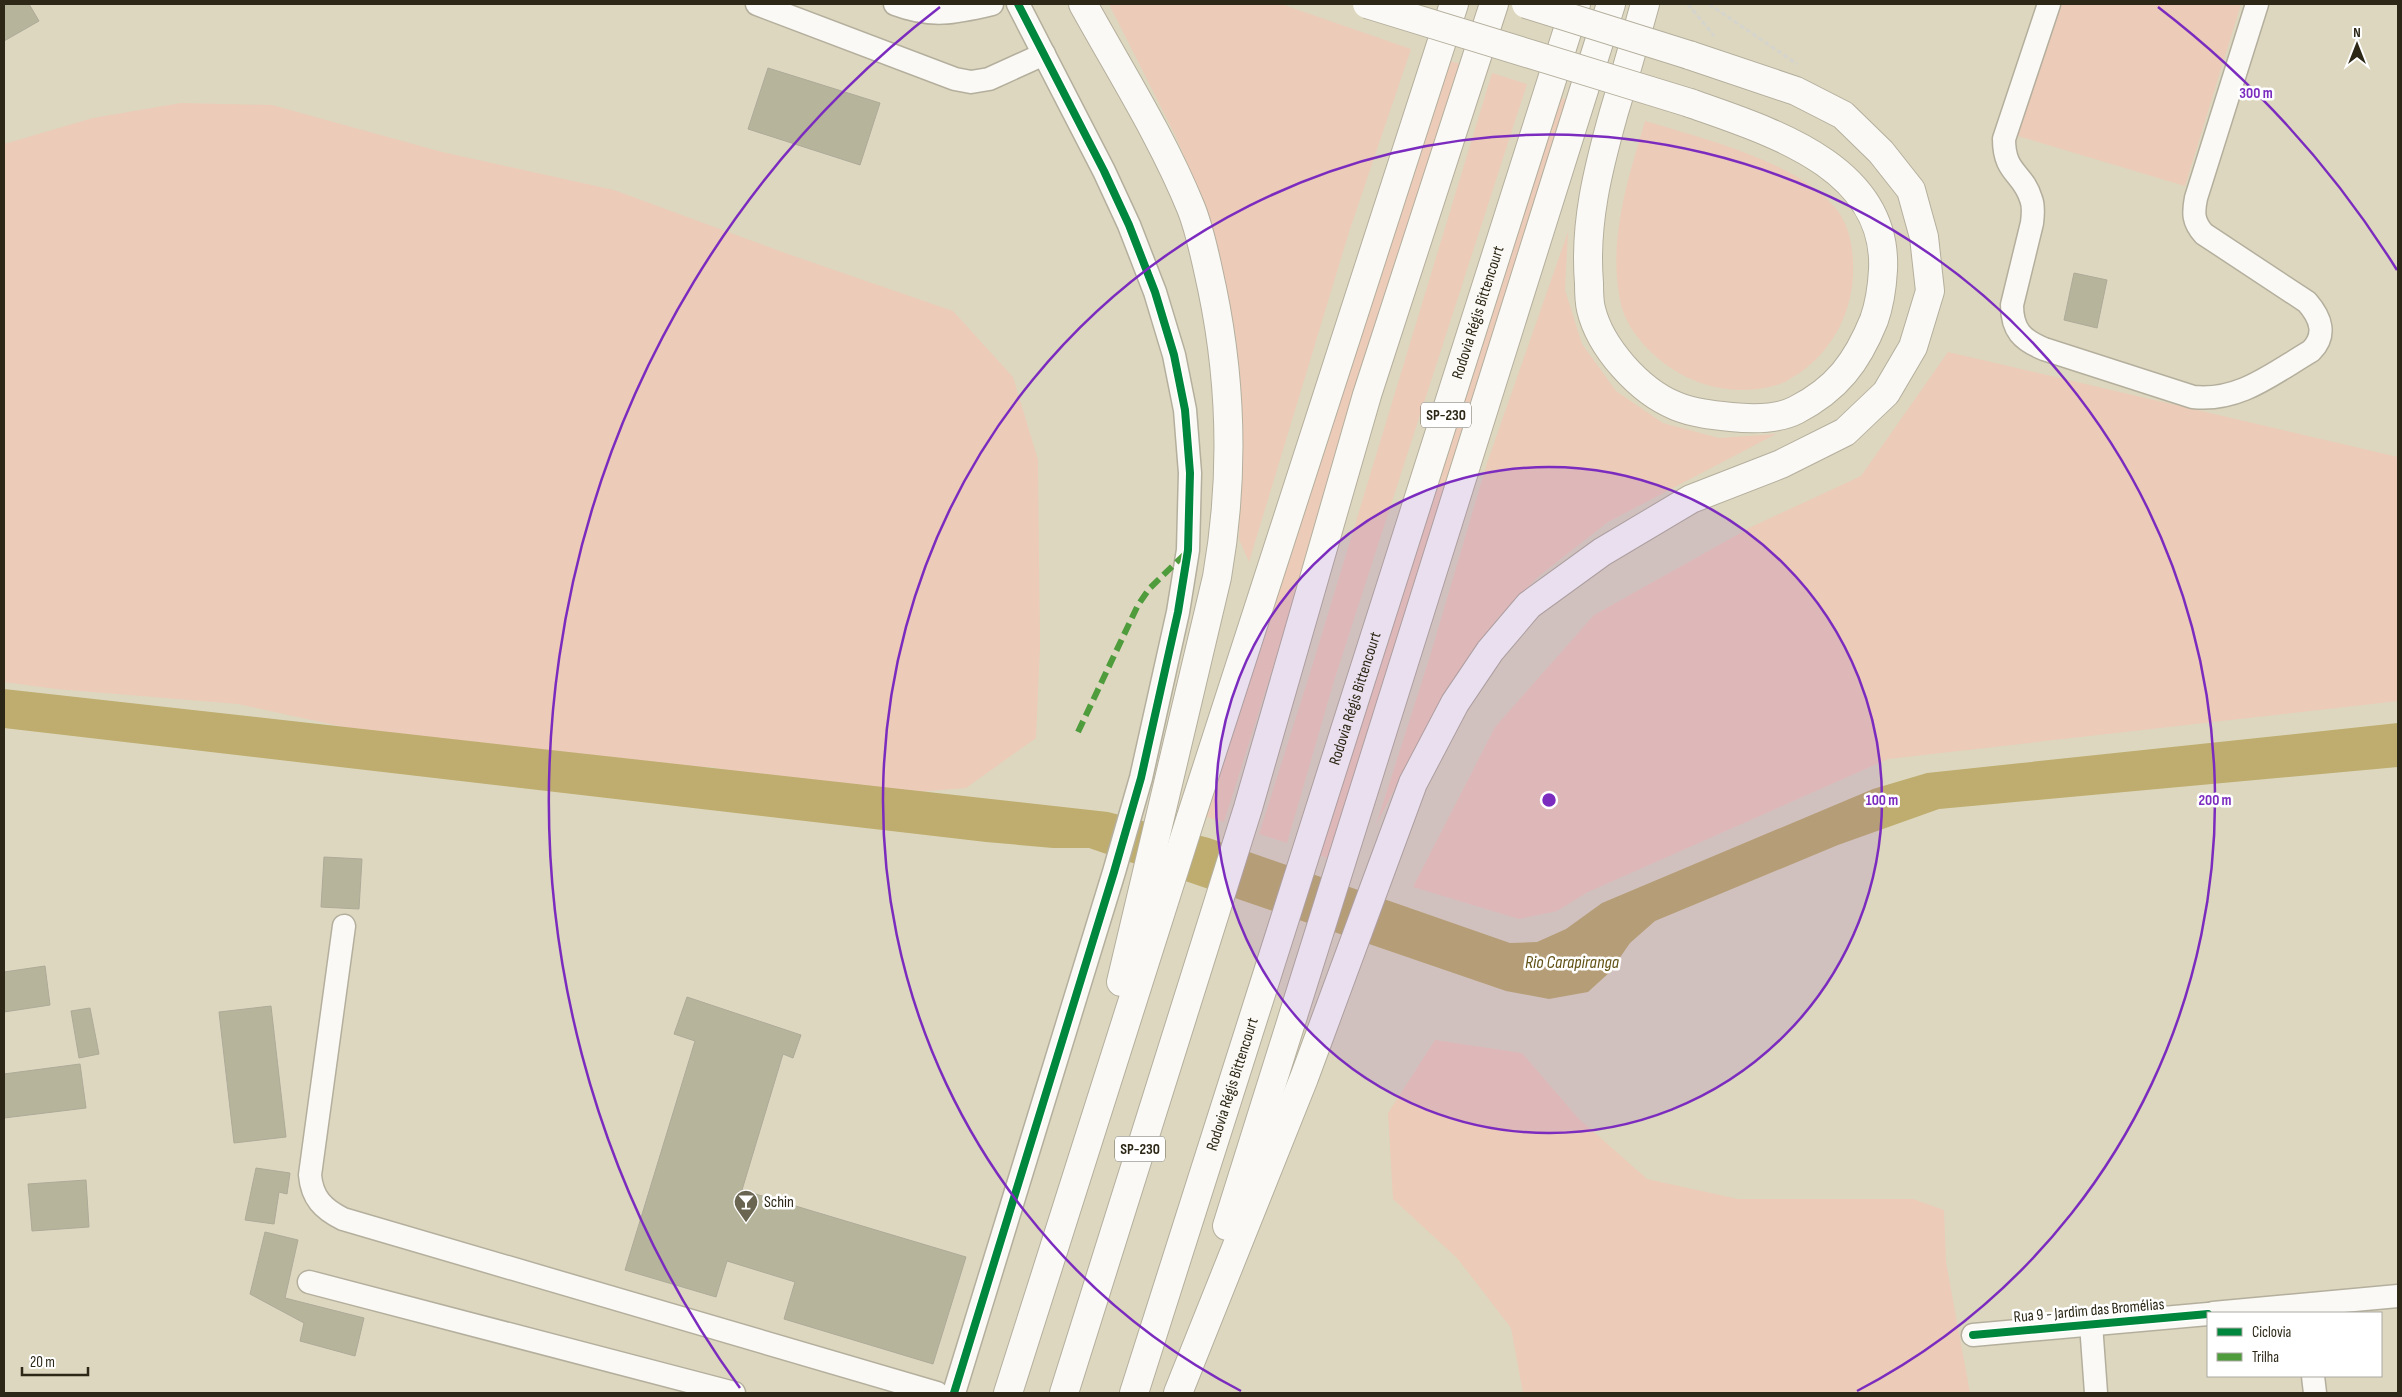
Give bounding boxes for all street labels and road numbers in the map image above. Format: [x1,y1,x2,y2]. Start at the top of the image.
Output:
street label: Rodovia Régis Bittencourt [1448,243,1508,381]
road number: SP-230 [1421,402,1471,428]
street label: Rodovia Régis Bittencourt [1325,629,1385,767]
street label: Rodovia Régis Bittencourt [1202,1015,1262,1153]
road number: SP-230 [1115,1136,1165,1162]
street label: Rua 9 - Jardim das Bromélias [2013,1295,2165,1327]

